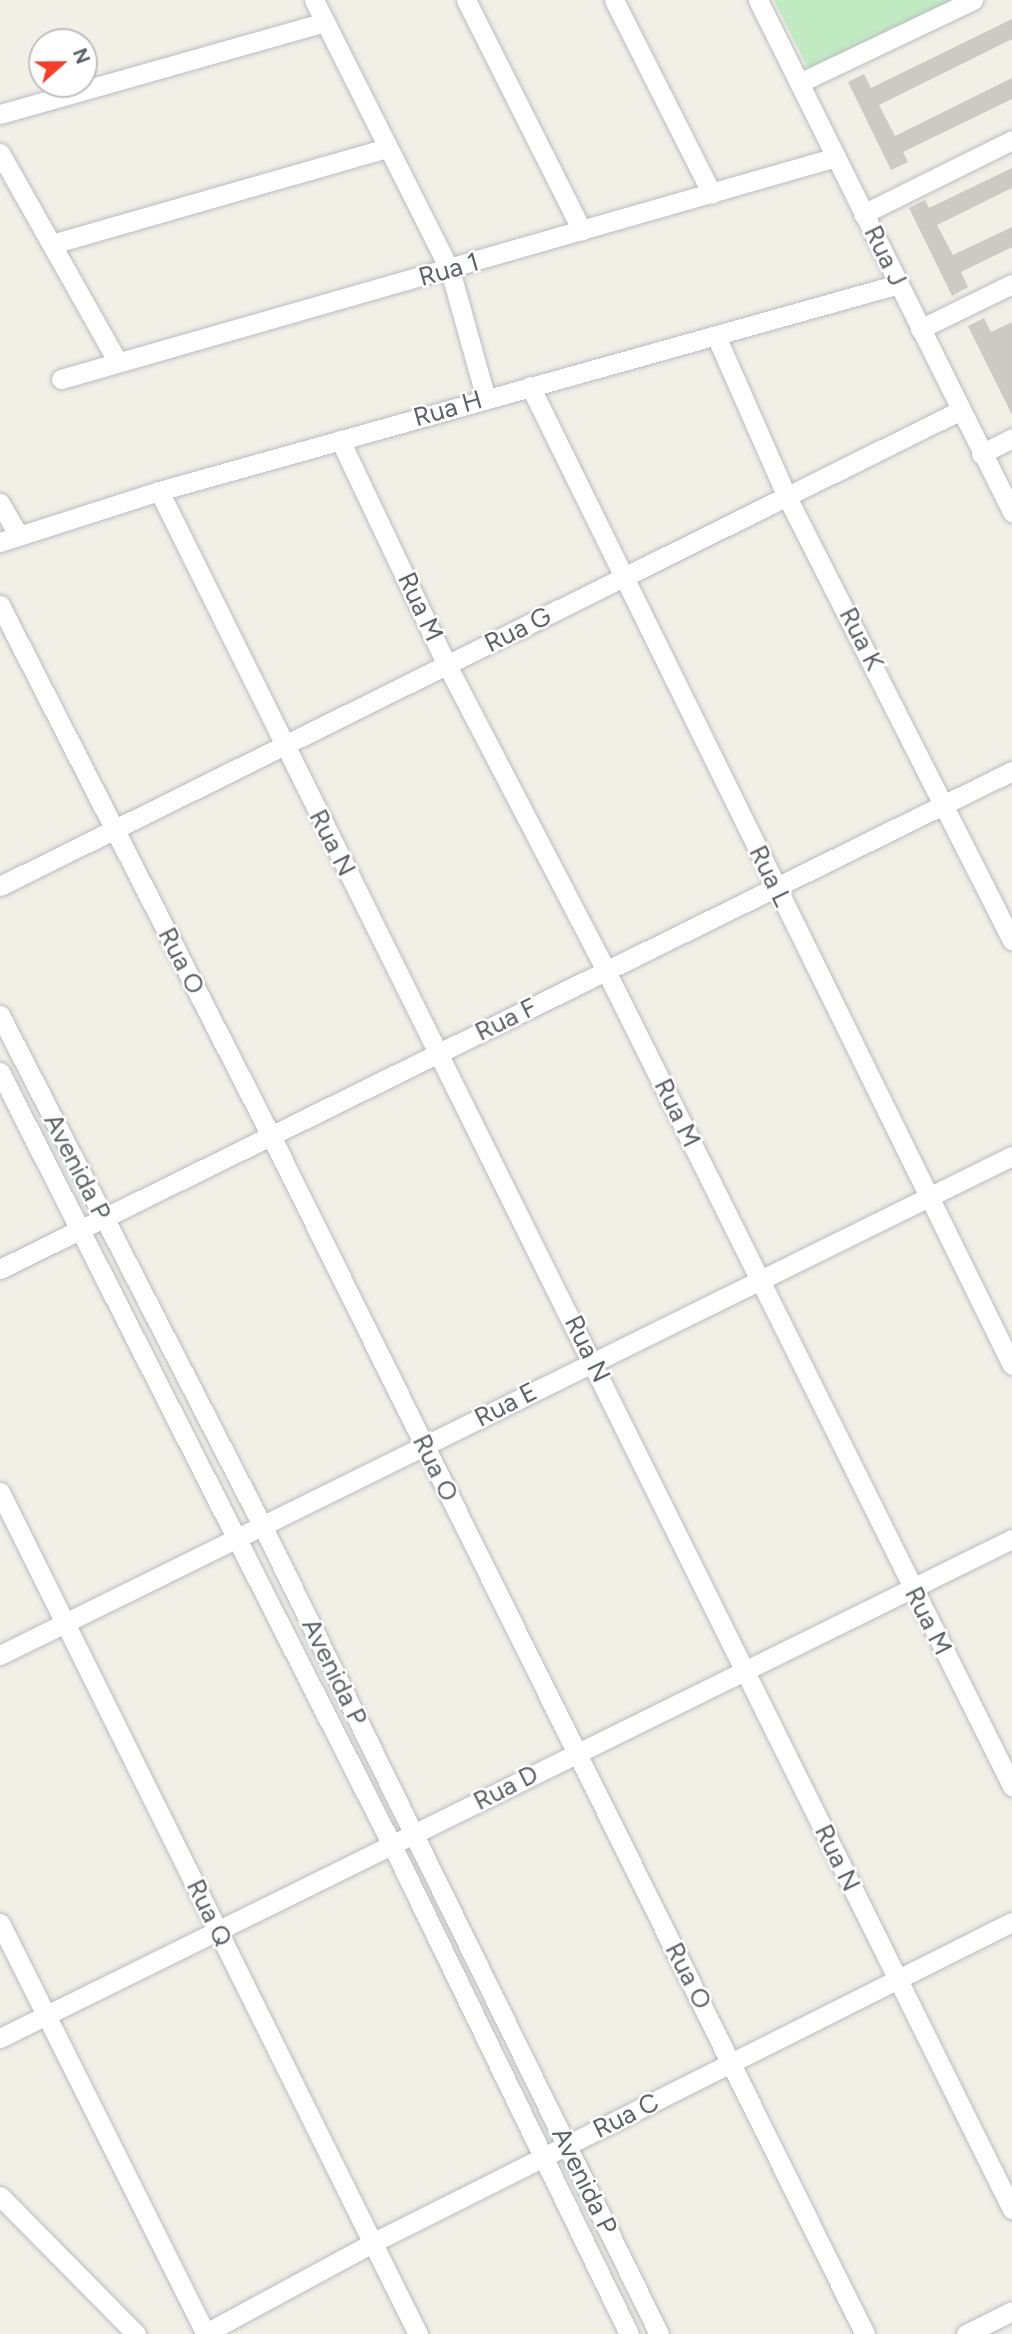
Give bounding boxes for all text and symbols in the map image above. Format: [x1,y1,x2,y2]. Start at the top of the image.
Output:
north arrow [28,28,98,98]
text: N [68,45,95,67]
street label: Rua J [857,220,913,292]
street label: Rua 1 [415,247,483,293]
street label: Rua H [410,384,486,434]
street label: Rua M [391,568,449,646]
street label: Rua G [480,601,556,659]
street label: Rua K [832,602,890,676]
street label: Rua N [302,804,362,882]
street label: Rua L [742,840,798,912]
street label: Rua O [151,922,211,1000]
street label: Rua F [470,992,542,1048]
street label: Rua M [647,1074,707,1152]
street label: Avenida P [37,1109,117,1225]
street label: Rua N [558,1310,616,1388]
street label: Rua E [470,1376,542,1434]
street label: Rua O [405,1429,465,1507]
street label: Rua M [898,1582,958,1660]
street label: Avenida P [295,1613,373,1731]
street label: Rua D [468,1759,544,1817]
street label: Rua N [808,1819,866,1897]
street label: Rua Q [179,1874,239,1952]
street label: Rua O [658,1937,718,2015]
street label: Rua C [588,2087,664,2145]
street label: Avenida P [545,2122,623,2240]

